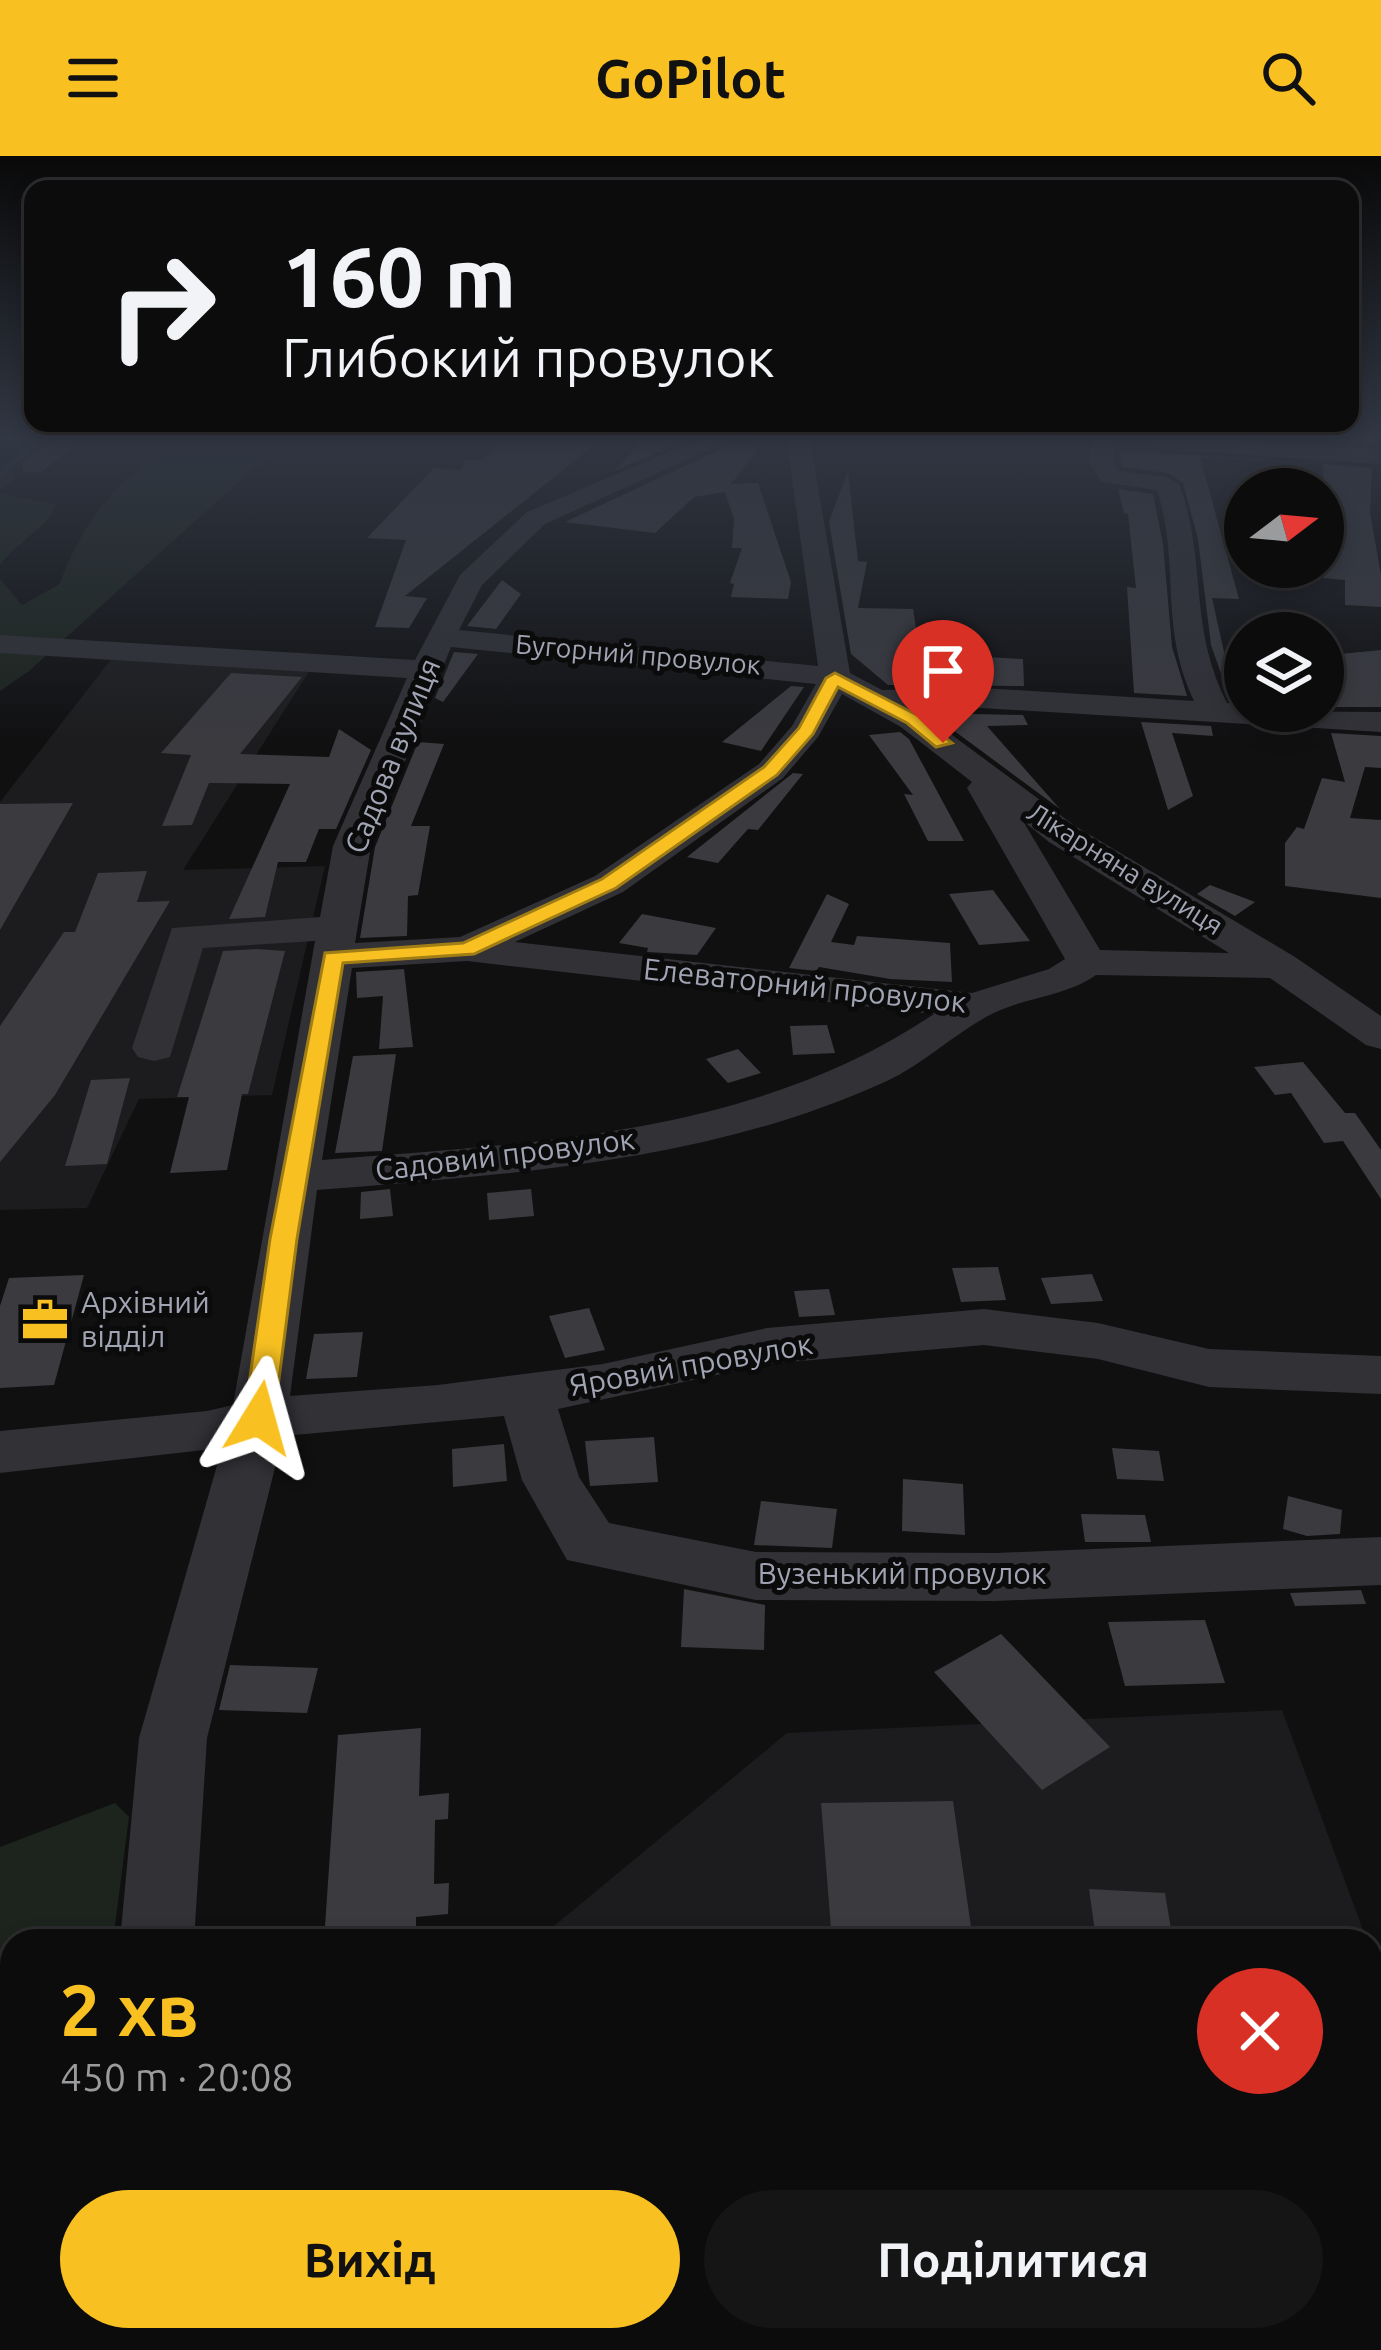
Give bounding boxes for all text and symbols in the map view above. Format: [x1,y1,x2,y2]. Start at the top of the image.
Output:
icon: menu [60,45,126,111]
icon: search [1255,45,1321,111]
text: GoPilot [595,48,786,108]
icon: right [84,228,240,384]
text: 160 m [282,229,516,323]
text: Глибокий провулок [282,327,774,387]
north arrow [1224,468,1344,588]
map controls [1224,468,1344,732]
button: layers [1224,612,1344,732]
pin [892,620,994,743]
street label: Бугорний провулок [514,628,762,680]
icon: arrive [910,638,976,704]
street label: Садова вулиця [337,653,447,858]
street label: Лікарняна вулиця [1022,796,1229,940]
street label: Елеваторний провулок [642,951,968,1019]
street label: Садовий провулок [373,1121,637,1187]
place label: Архівний відділ [81,1285,210,1353]
office icon: Архівний відділ [20,1295,70,1345]
street label: Яровий провулок [567,1326,815,1402]
position arrow [196,1355,322,1481]
street label: Вузенький провулок [758,1556,1046,1590]
button: close [1197,1968,1323,2094]
text: 2 хв [60,1969,199,2050]
text: 450 m · 20:08 [60,2055,294,2098]
button: Вихід [60,2190,680,2328]
button: Поділитися [704,2190,1323,2328]

